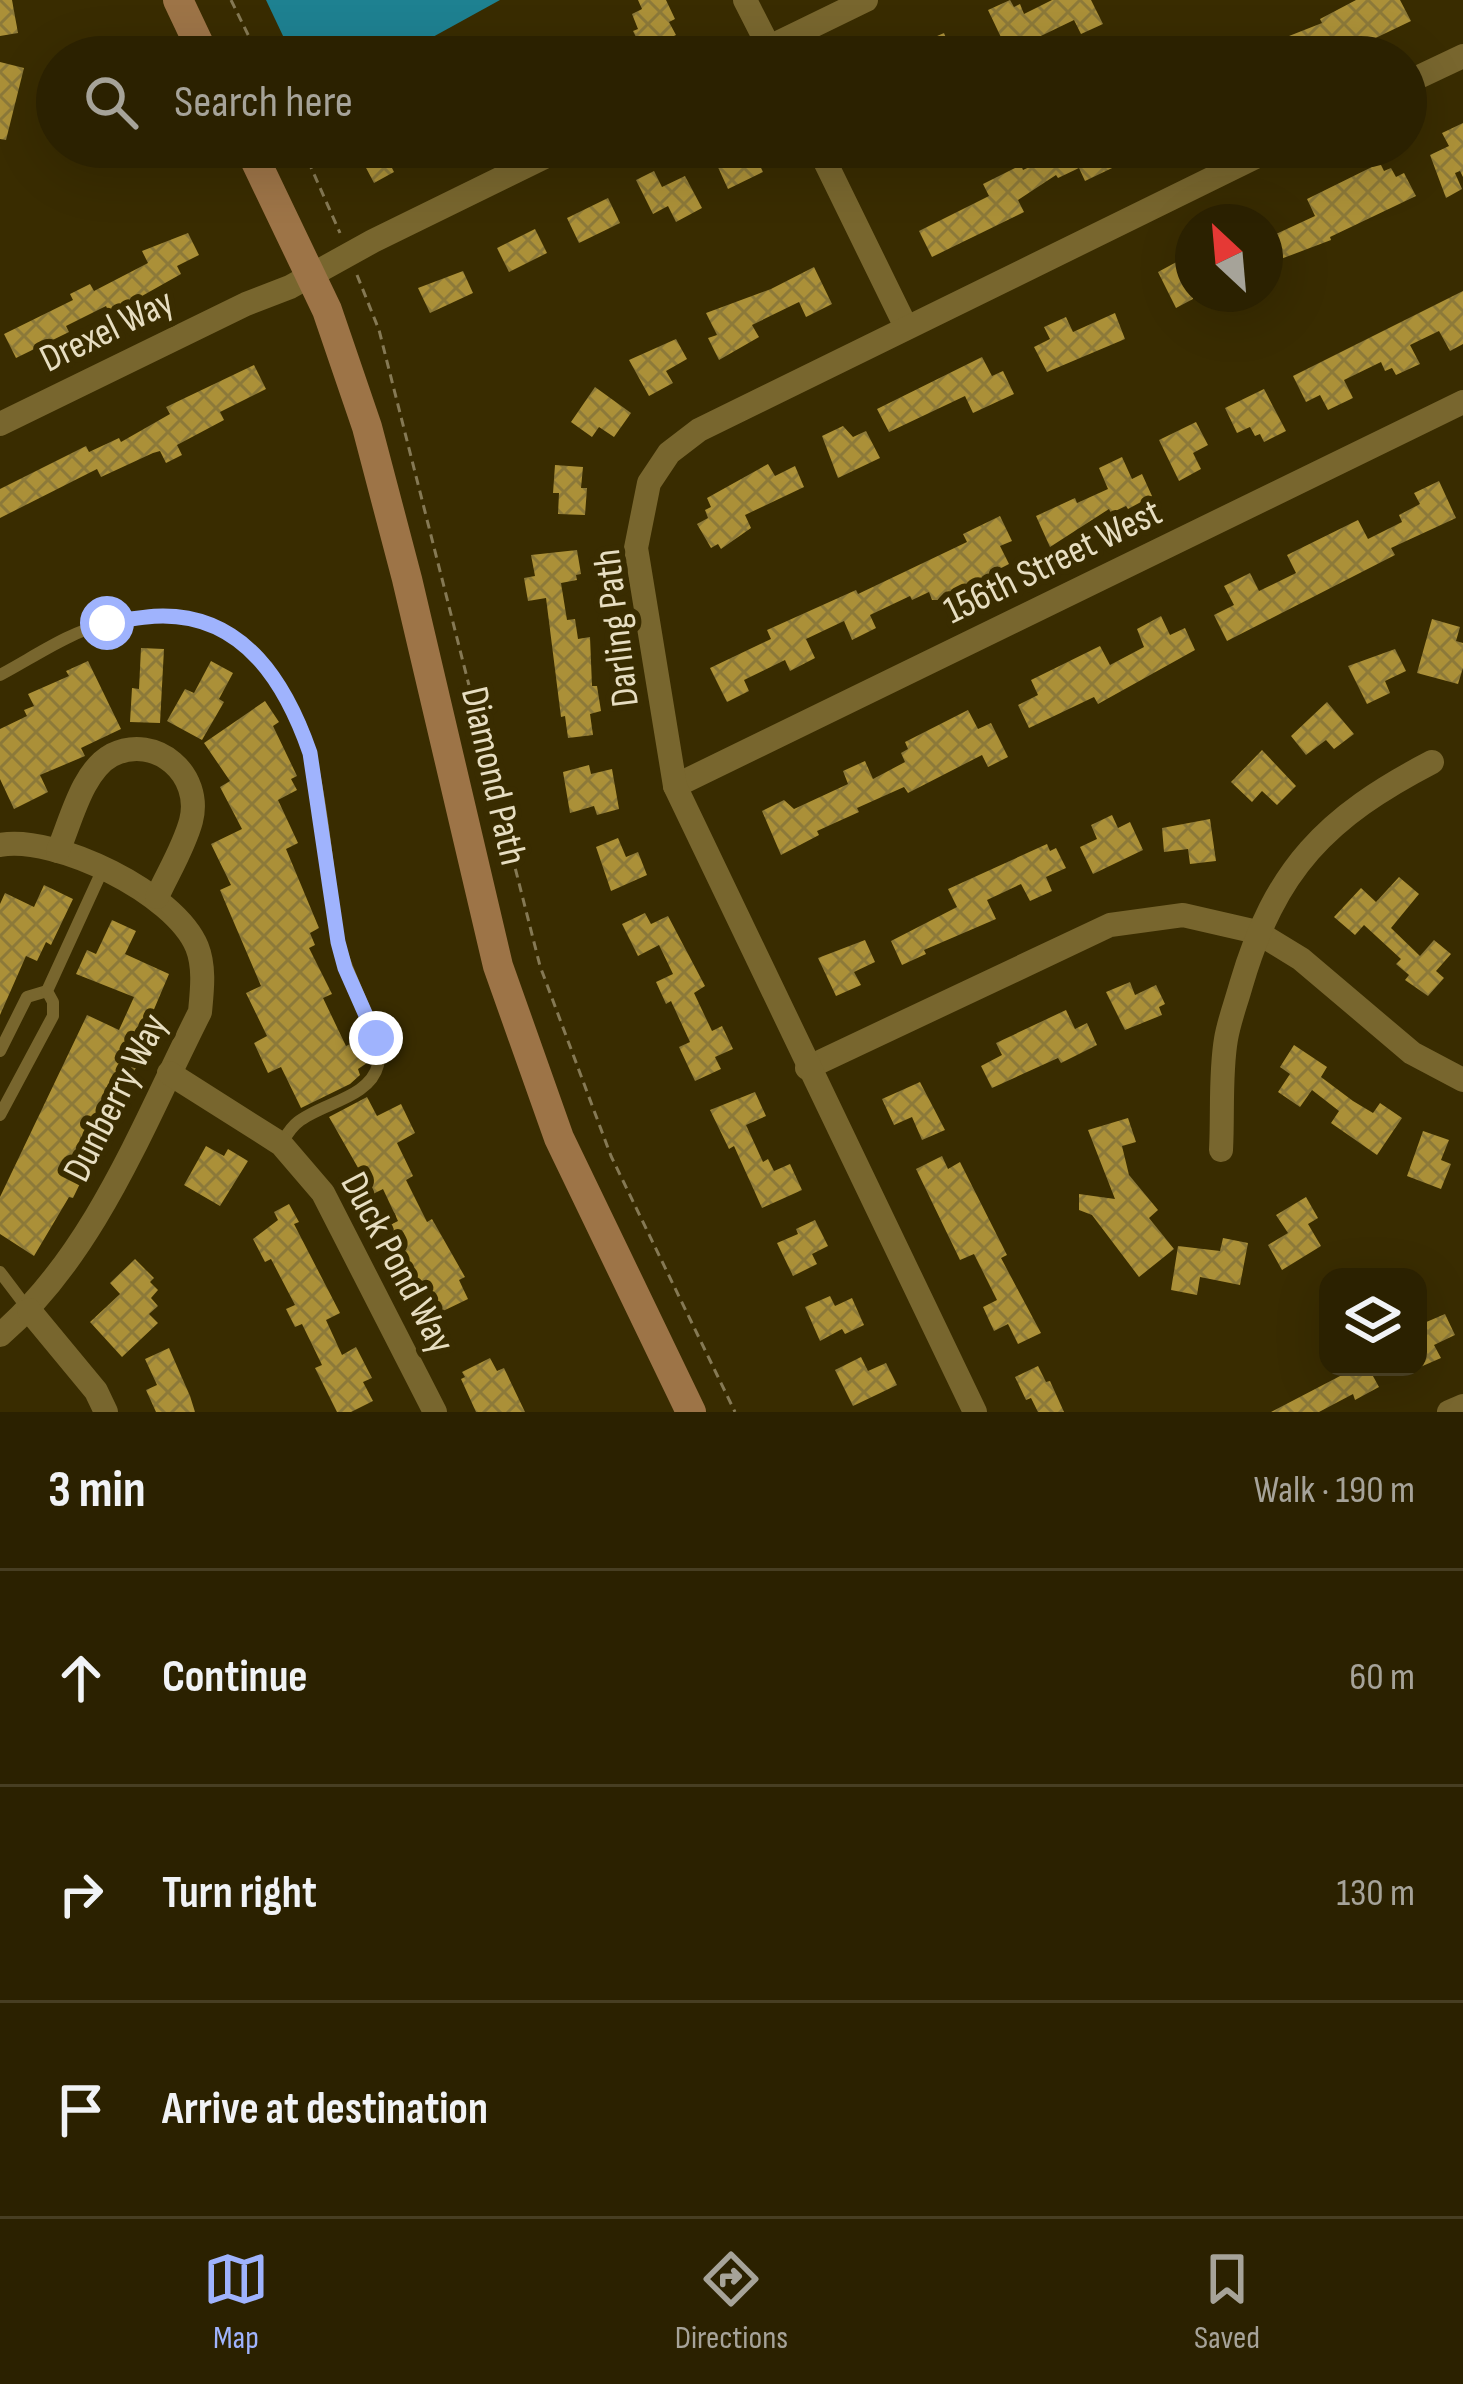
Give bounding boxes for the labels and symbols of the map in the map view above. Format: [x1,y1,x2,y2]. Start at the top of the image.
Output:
north arrow [1175,204,1283,312]
street label: Drexel Way [33,279,181,383]
street label: 156th Street West [937,489,1169,635]
street label: Darling Path [584,546,650,710]
route start [80,596,134,650]
street label: Diamond Path [450,682,536,870]
street label: Dunberry Way [54,1006,178,1190]
route end [349,1011,403,1065]
street label: Duck Pond Way [330,1165,464,1361]

